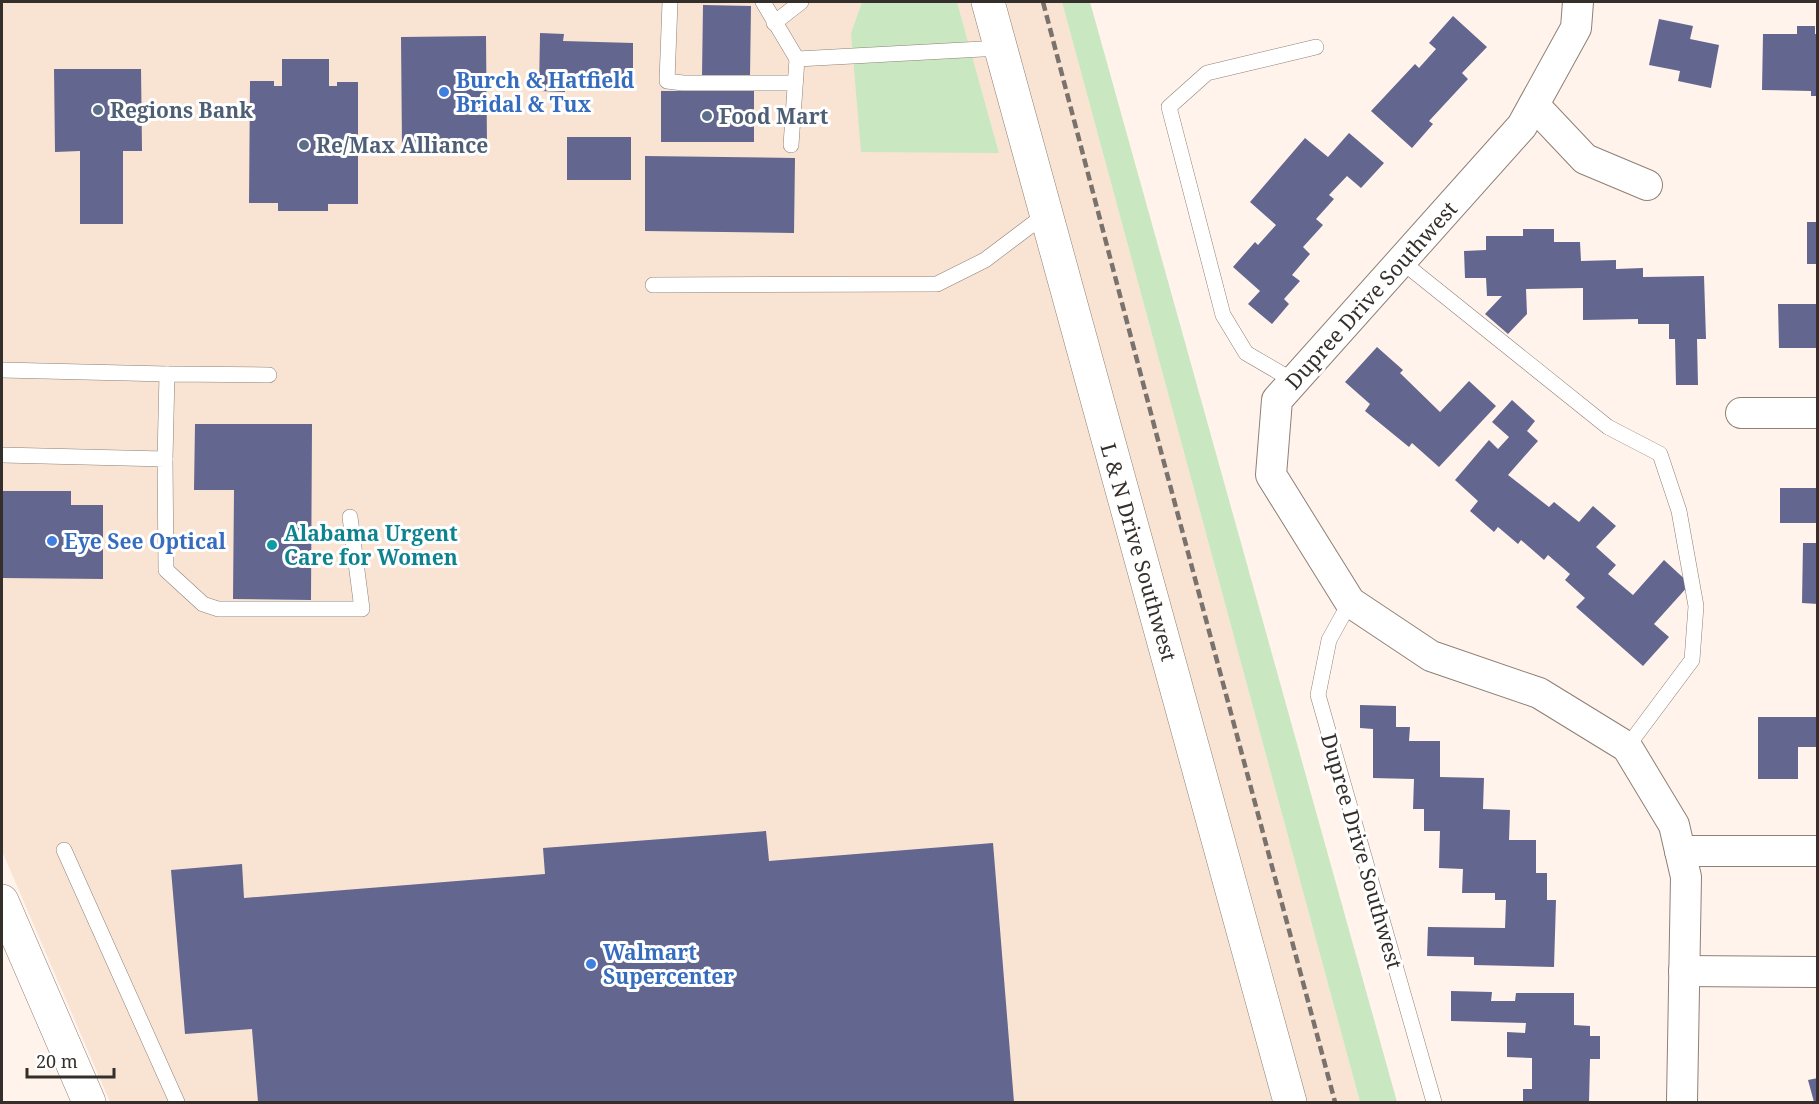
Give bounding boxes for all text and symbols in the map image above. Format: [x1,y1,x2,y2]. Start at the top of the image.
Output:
place label: Burch & Hatfield Bridal & Tux [456,66,635,118]
marker: Burch & Hatfield Bridal & Tux [437,85,451,99]
place label: Regions Bank [110,96,253,124]
place label: Food Mart [719,102,829,130]
marker: Regions Bank [91,103,105,117]
marker: Food Mart [700,109,714,123]
place label: Re/Max Alliance [316,131,488,159]
marker: Re/Max Alliance [297,138,311,152]
street label: Dupree Drive Southwest [1279,195,1463,395]
street label: L & N Drive Southwest [1094,440,1184,664]
place label: Alabama Urgent Care for Women [284,519,458,571]
place label: Eye See Optical [64,527,227,555]
marker: Eye See Optical [45,534,59,548]
marker: Alabama Urgent Care for Women [265,538,279,552]
street label: Dupree Drive Southwest [1315,730,1409,972]
place label: Walmart Supercenter [603,938,734,990]
marker: Walmart Supercenter [584,957,598,971]
scale bar [27,1041,114,1079]
text: 20 m [36,1049,78,1073]

